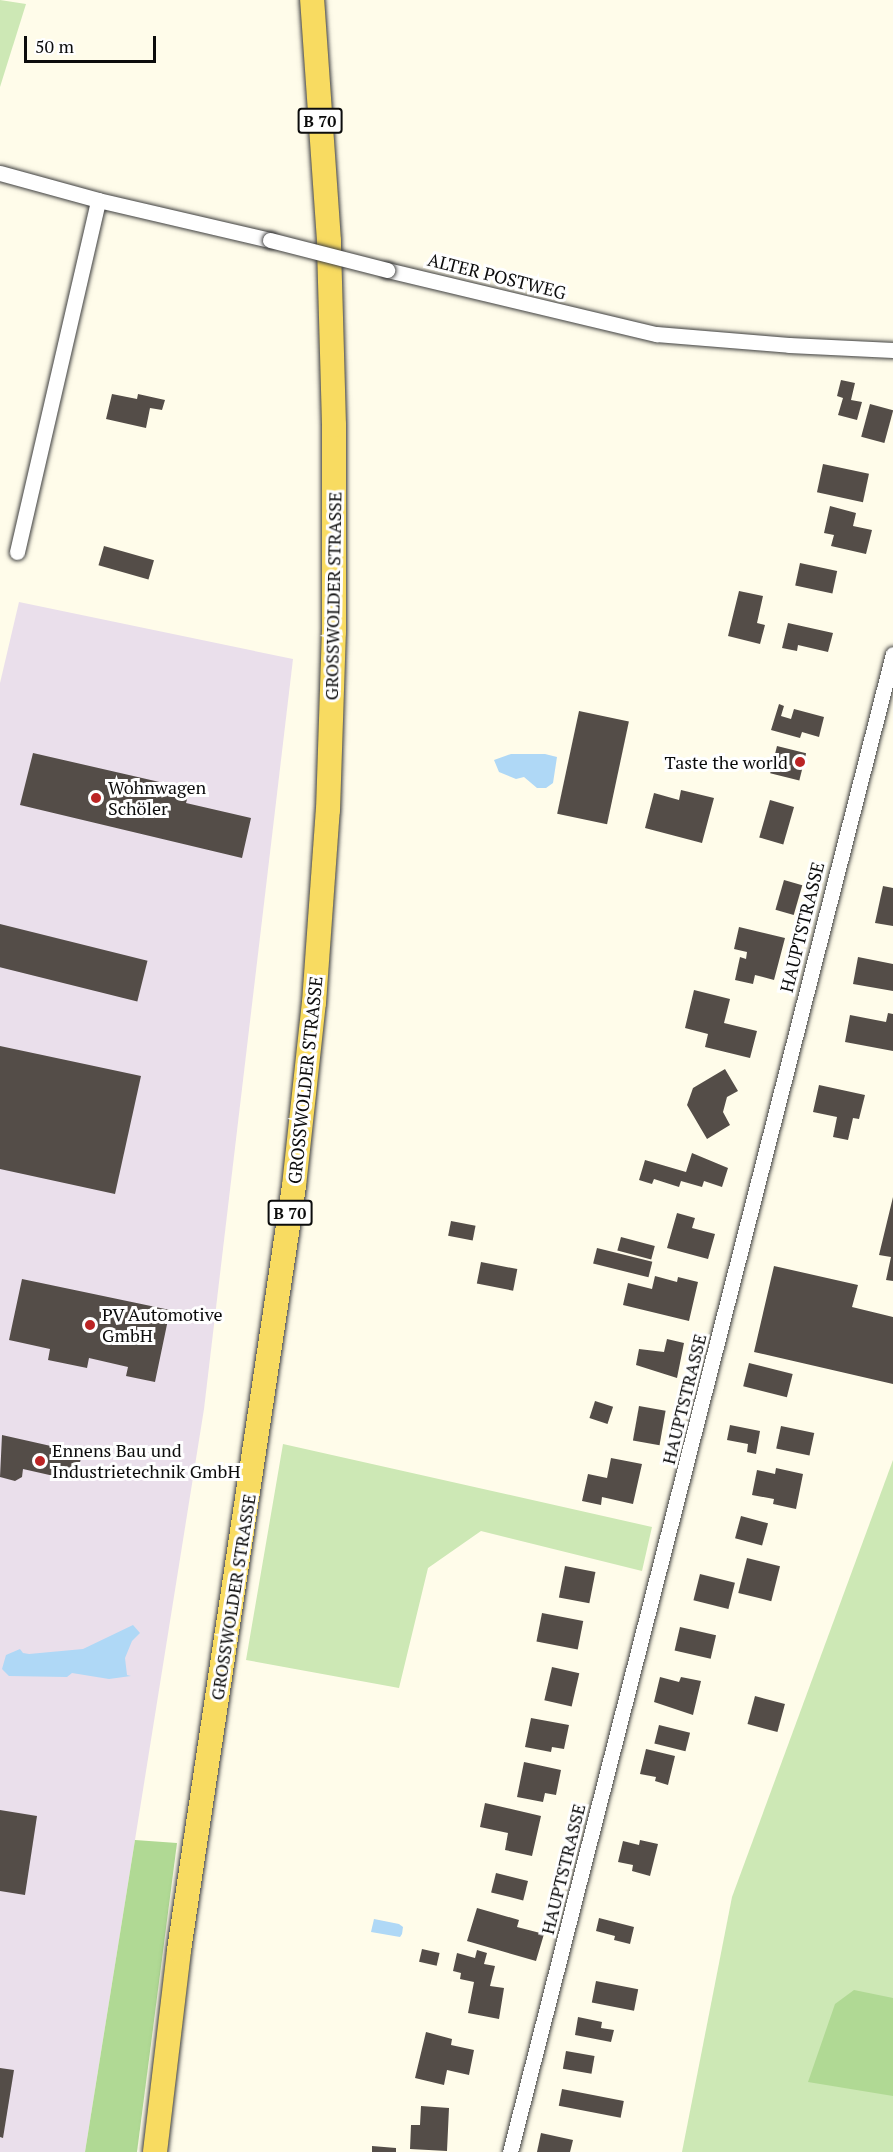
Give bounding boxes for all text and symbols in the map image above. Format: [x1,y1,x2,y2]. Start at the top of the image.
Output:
scale bar [27,24,159,62]
text: 50 m [35,34,74,58]
road number: B 70 [298,108,342,134]
street label: ALTER POSTWEG [425,248,569,304]
street label: GROSSWOLDER STRASSE [320,491,346,701]
place label: Taste the world [665,751,788,773]
marker: Taste the world [793,755,807,769]
place label: Wohnwagen Schöler [108,777,206,820]
marker: Wohnwagen Schöler [89,791,103,805]
street label: HAUPTSTRASSE [775,860,829,994]
street label: GROSSWOLDER STRASSE [283,975,327,1185]
road number: B 70 [268,1200,312,1226]
place label: PV Automotive GmbH [102,1304,223,1346]
marker: PV Automotive GmbH [83,1318,97,1332]
street label: HAUPTSTRASSE [657,1332,711,1466]
place label: Ennens Bau und Industrietechnik GmbH [52,1440,240,1482]
marker: Ennens Bau und Industrietechnik GmbH [33,1454,47,1468]
street label: GROSSWOLDER STRASSE [206,1492,260,1702]
street label: HAUPTSTRASSE [536,1802,590,1936]

